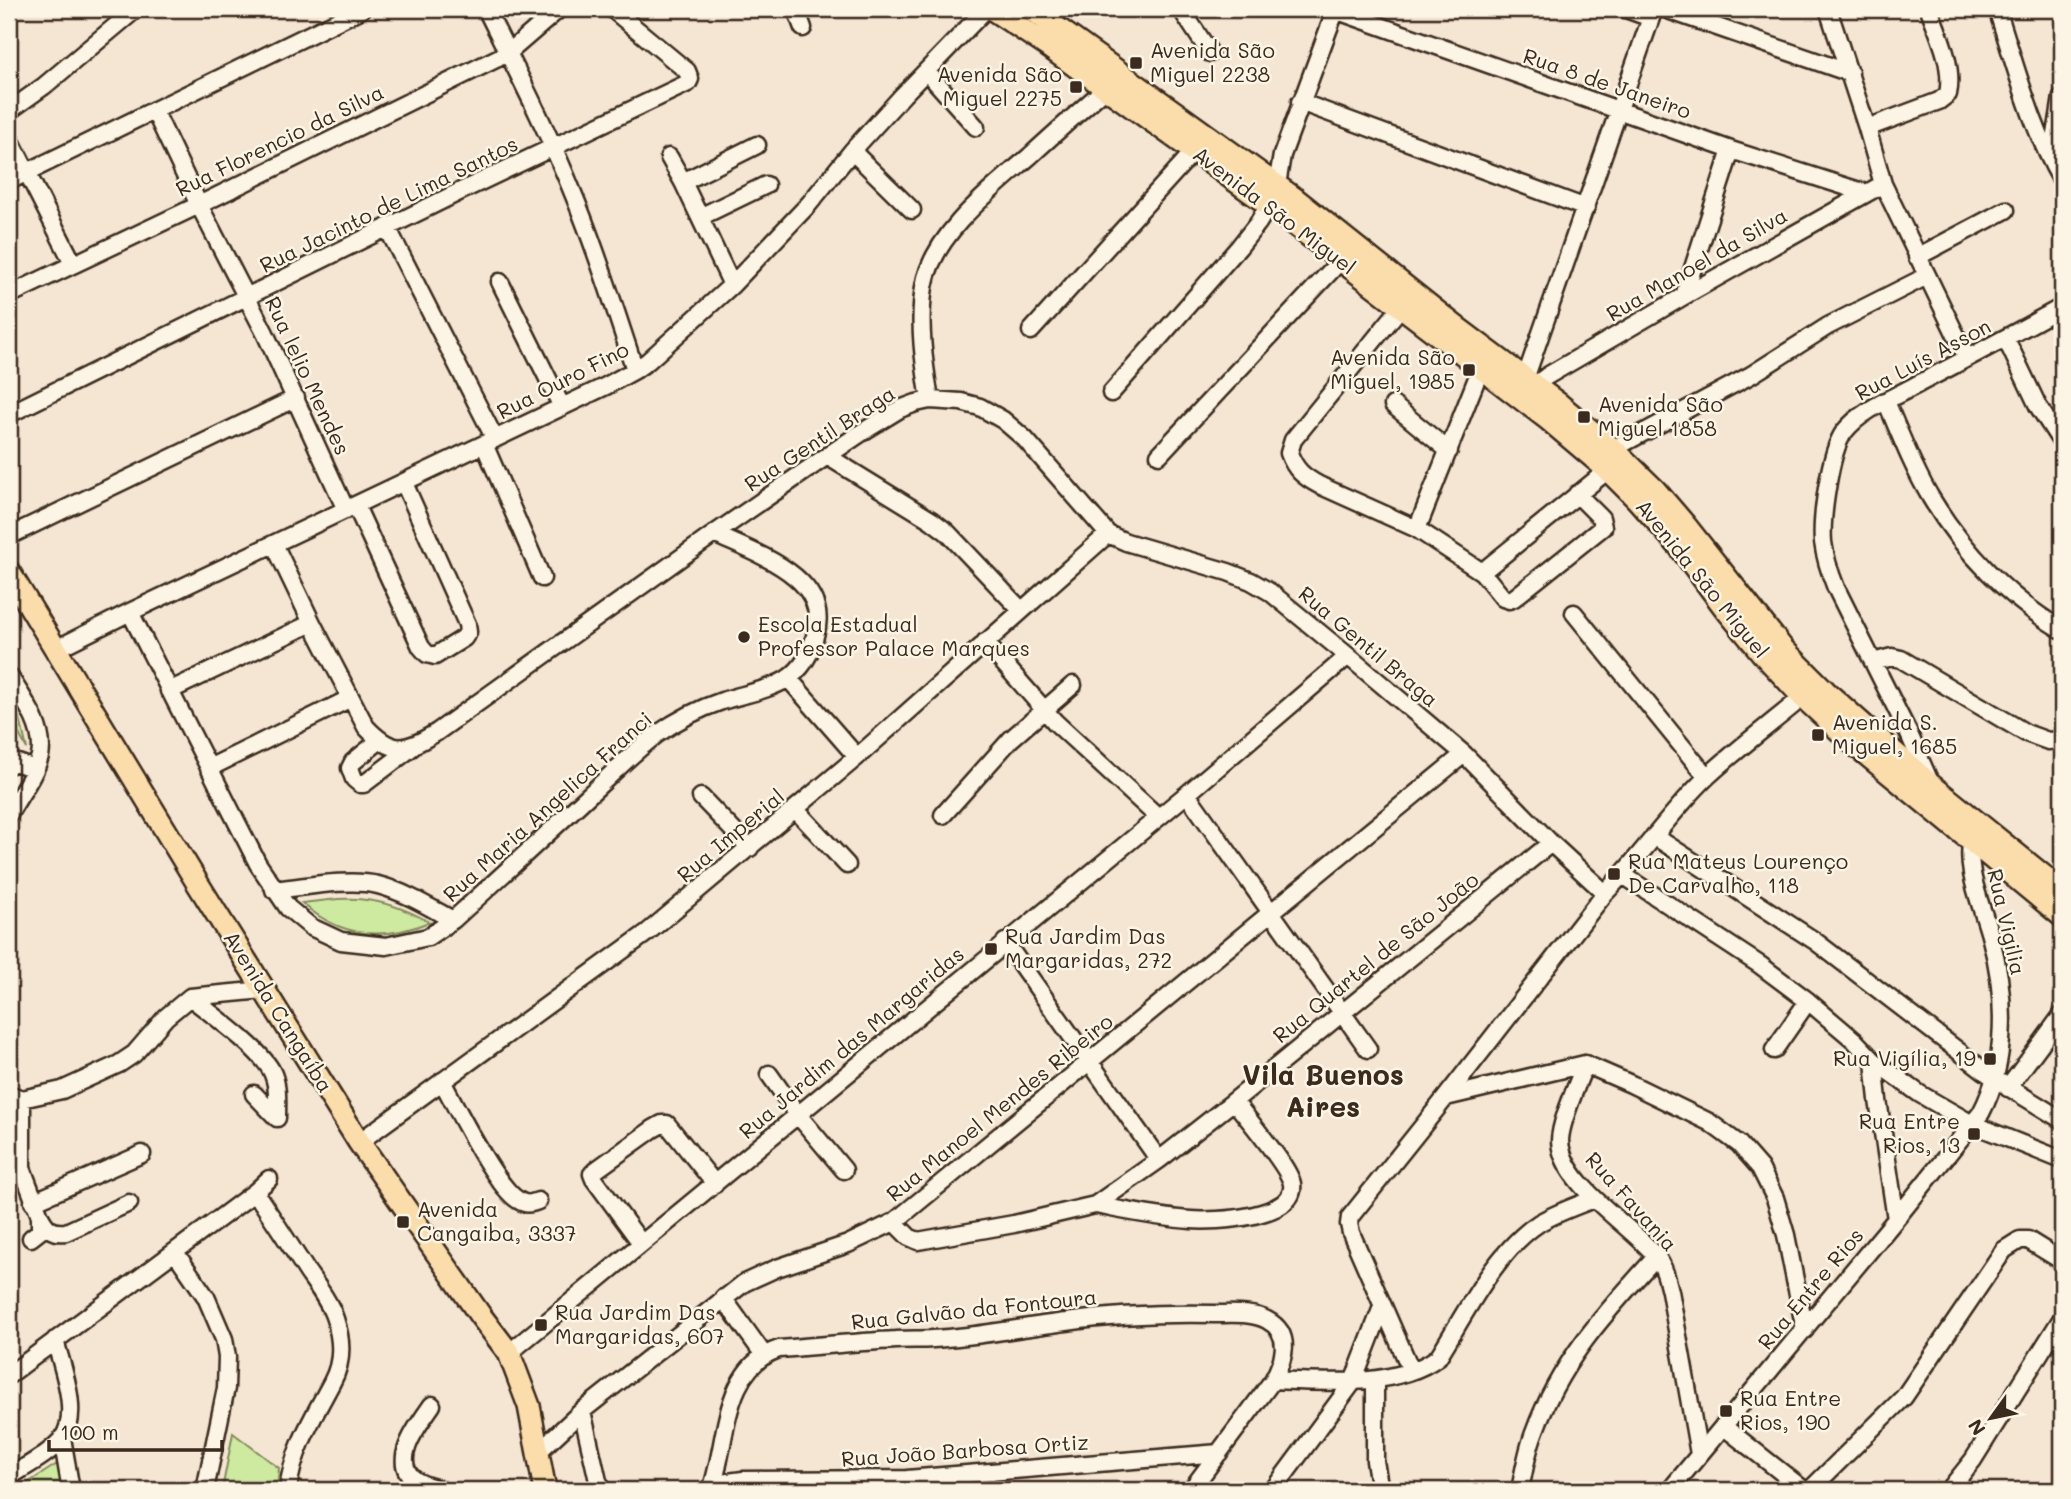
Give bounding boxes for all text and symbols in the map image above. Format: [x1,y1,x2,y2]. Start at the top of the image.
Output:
place label: Avenida São Miguel 2238 [1150,36,1275,87]
street label: Rua 8 de Janeiro [1520,41,1695,124]
marker: Avenida São Miguel 2238 [1128,55,1144,71]
place label: Avenida São Miguel 2275 [937,60,1062,111]
street label: Rua Florencio da Silva [171,78,388,202]
marker: Avenida São Miguel 2275 [1068,79,1084,95]
street label: Rua Jacinto de Lima Santos [255,129,522,278]
street label: Avenida São Miguel [1188,140,1362,280]
street label: Rua Manoel da Silva [1601,201,1792,327]
street label: Rua lelio Mendes [260,292,357,459]
street label: Rua Luís Asson [1850,312,1995,406]
street label: Rua Ouro Fino [492,335,633,425]
place label: Avenida São Miguel, 1985 [1330,343,1455,394]
marker: Avenida São Miguel, 1985 [1461,362,1477,378]
street label: Rua Gentil Braga [739,379,900,497]
place label: Avenida São Miguel 1858 [1598,390,1723,441]
marker: Avenida São Miguel 1858 [1576,409,1592,425]
street label: Avenida São Miguel [1631,493,1776,663]
street label: Rua Gentil Braga [1293,579,1444,712]
place label: Escola Estadual Professor Palace Marques [758,610,1030,661]
marker: Escola Estadual Professor Palace Marques [736,629,752,645]
street label: Rua Maria Angelica Franci [437,705,657,907]
place label: Avenida S. Miguel, 1685 [1832,708,1957,759]
marker: Avenida S. Miguel, 1685 [1810,727,1826,743]
street label: Rua Imperial [671,782,789,888]
place label: Rua Mateus Lourenço De Carvalho, 118 [1628,847,1848,898]
street label: Rua Quartel de São João [1267,865,1483,1048]
marker: Rua Mateus Lourenço De Carvalho, 118 [1606,866,1622,882]
street label: Rua Vigilia [1982,866,2033,977]
place label: Rua Jardim Das Margaridas, 272 [1005,922,1172,973]
street label: Avenida Cangaíba [219,925,340,1097]
street label: Rua Jardim das Margaridas [733,940,969,1144]
marker: Rua Jardim Das Margaridas, 272 [983,941,999,957]
street label: Rua Manoel Mendes Ribeiro [880,1007,1118,1207]
place label: Rua Vigília, 19 [1833,1044,1976,1071]
marker: Rua Vigília, 19 [1982,1051,1998,1067]
district label: Vila Buenos Aires [1242,1056,1404,1124]
place label: Rua Entre Rios, 13 [1859,1107,1960,1158]
marker: Rua Entre Rios, 13 [1966,1126,1982,1142]
street label: Rua Favania [1580,1146,1684,1256]
place label: Avenida Cangaiba, 3337 [417,1195,576,1246]
marker: Avenida Cangaiba, 3337 [395,1214,411,1230]
street label: Rua Entre Rios [1751,1222,1869,1354]
street label: Rua Galvão da Fontoura [850,1282,1098,1335]
place label: Rua Jardim Das Margaridas, 607 [555,1298,725,1349]
marker: Rua Jardim Das Margaridas, 607 [533,1317,549,1333]
place label: Rua Entre Rios, 190 [1740,1384,1841,1435]
north arrow [1955,1384,2025,1454]
marker: Rua Entre Rios, 190 [1718,1403,1734,1419]
scale bar [49,1408,222,1452]
text: N [1962,1415,1991,1440]
text: 100 m [60,1418,119,1445]
street label: Rua João Barbosa Ortiz [840,1427,1090,1472]

